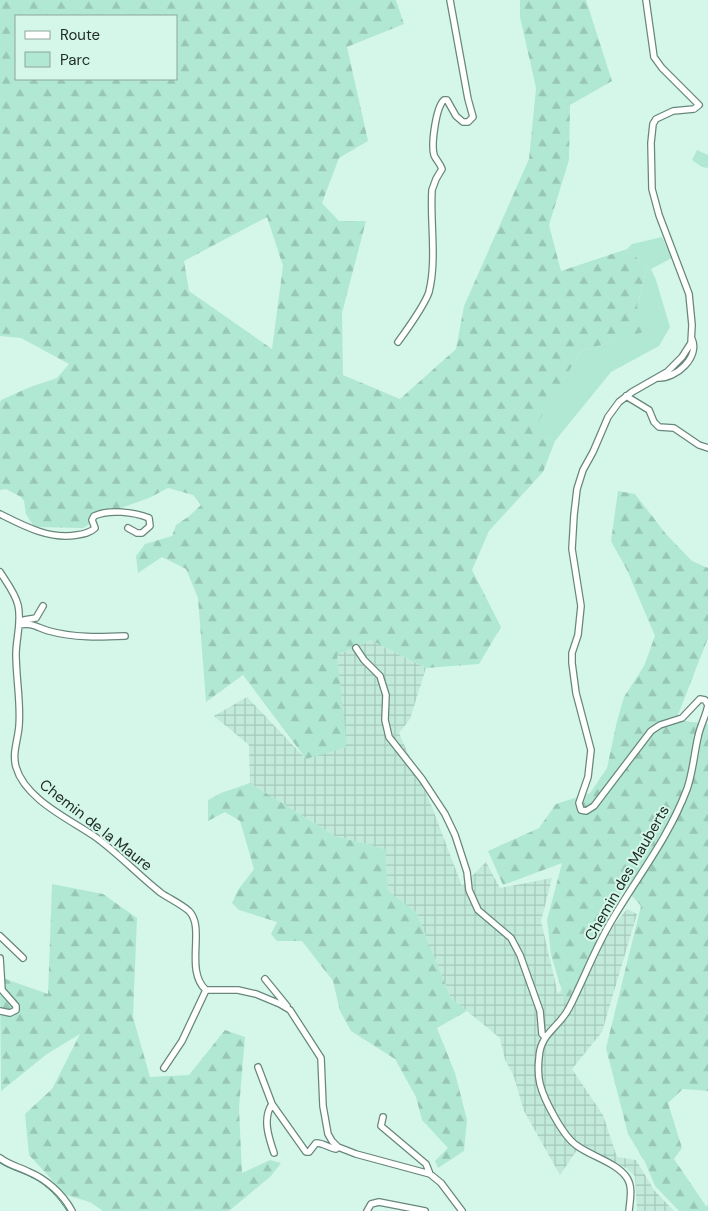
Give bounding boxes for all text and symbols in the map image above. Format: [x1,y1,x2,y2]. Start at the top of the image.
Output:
legend [15,15,178,80]
text: Route [60,25,100,45]
text: Parc [60,50,90,70]
street label: Chemin de la Maure [35,775,157,875]
street label: Chemin des Mauberts [580,802,674,944]

